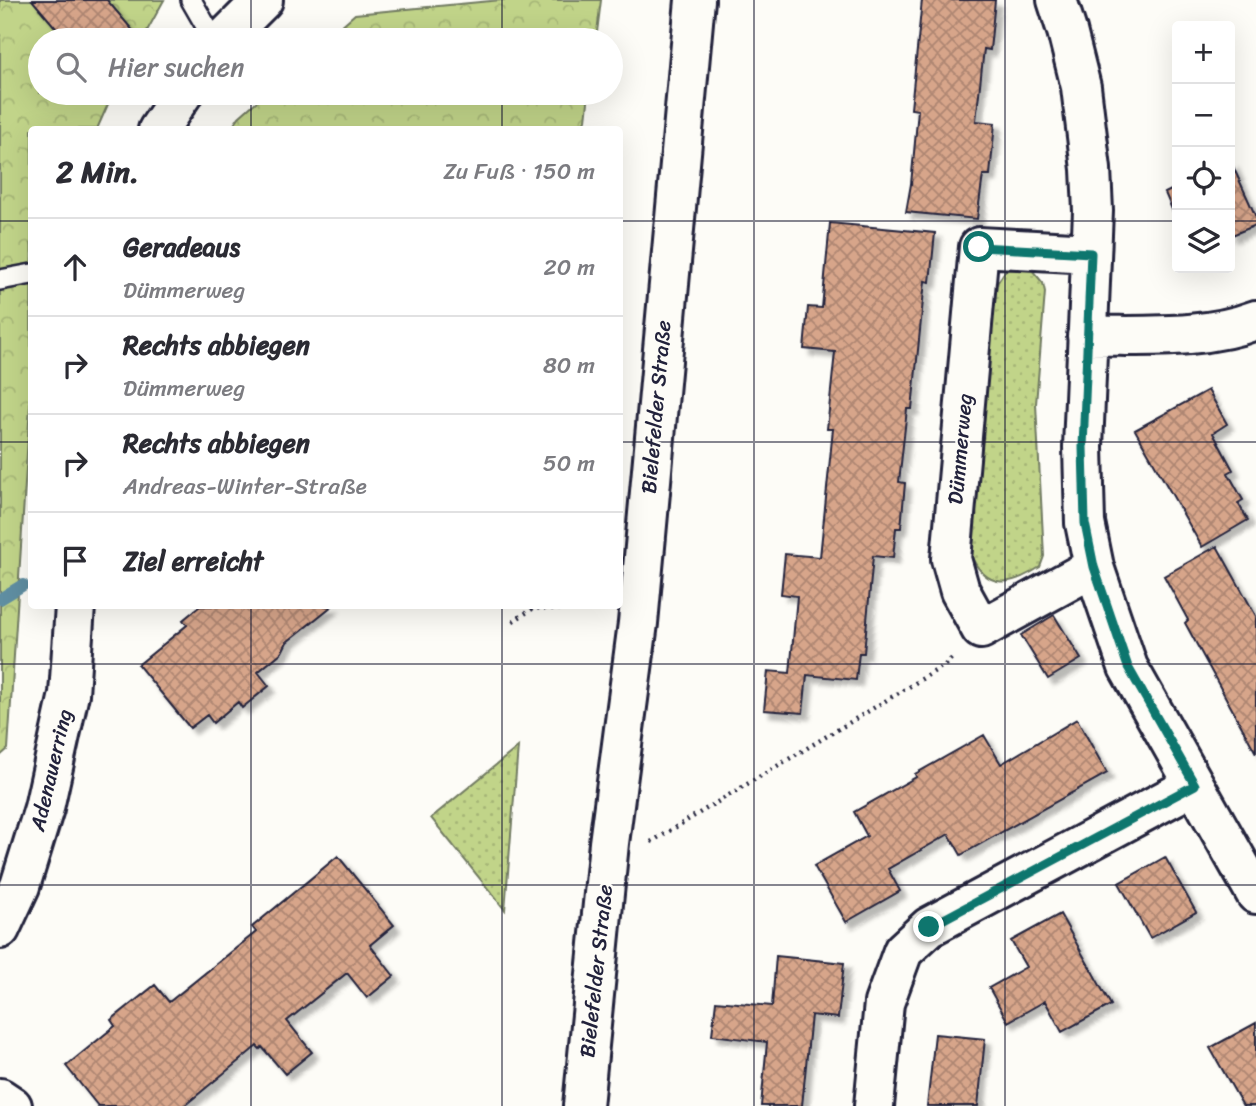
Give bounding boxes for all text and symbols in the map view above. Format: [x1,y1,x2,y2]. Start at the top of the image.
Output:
map controls [1172,21,1235,273]
button: + [1172,21,1235,84]
search box [28,28,623,105]
text: Hier suchen [108,44,244,90]
icon: search [52,48,90,86]
button: − [1172,84,1235,147]
text: 2 Min. [56,145,139,199]
button: locate [1172,147,1235,210]
text: Zu Fuß · 150 m [443,151,595,192]
button: layers [1172,210,1235,273]
text: Geradeaus [123,224,240,270]
route start [963,231,994,262]
text: 20 m [544,247,595,288]
icon: ahead [56,248,94,286]
text: Dümmerweg [123,270,245,311]
street label: Bielefelder Straße [629,319,683,495]
text: Rechts abbiegen [123,322,310,368]
text: 80 m [543,345,595,386]
icon: right [56,346,94,384]
text: Dümmerweg [123,368,245,409]
street label: Dümmerweg [936,391,984,506]
text: Rechts abbiegen [123,420,310,466]
text: 50 m [543,443,595,484]
icon: right [56,444,94,482]
text: Andreas-Winter-Straße [123,466,367,507]
text: Ziel erreicht [123,538,263,584]
icon: arrive [56,542,94,580]
street label: Adenauerring [18,705,84,836]
street label: Bielefelder Straße [568,882,624,1059]
route end [913,911,944,942]

